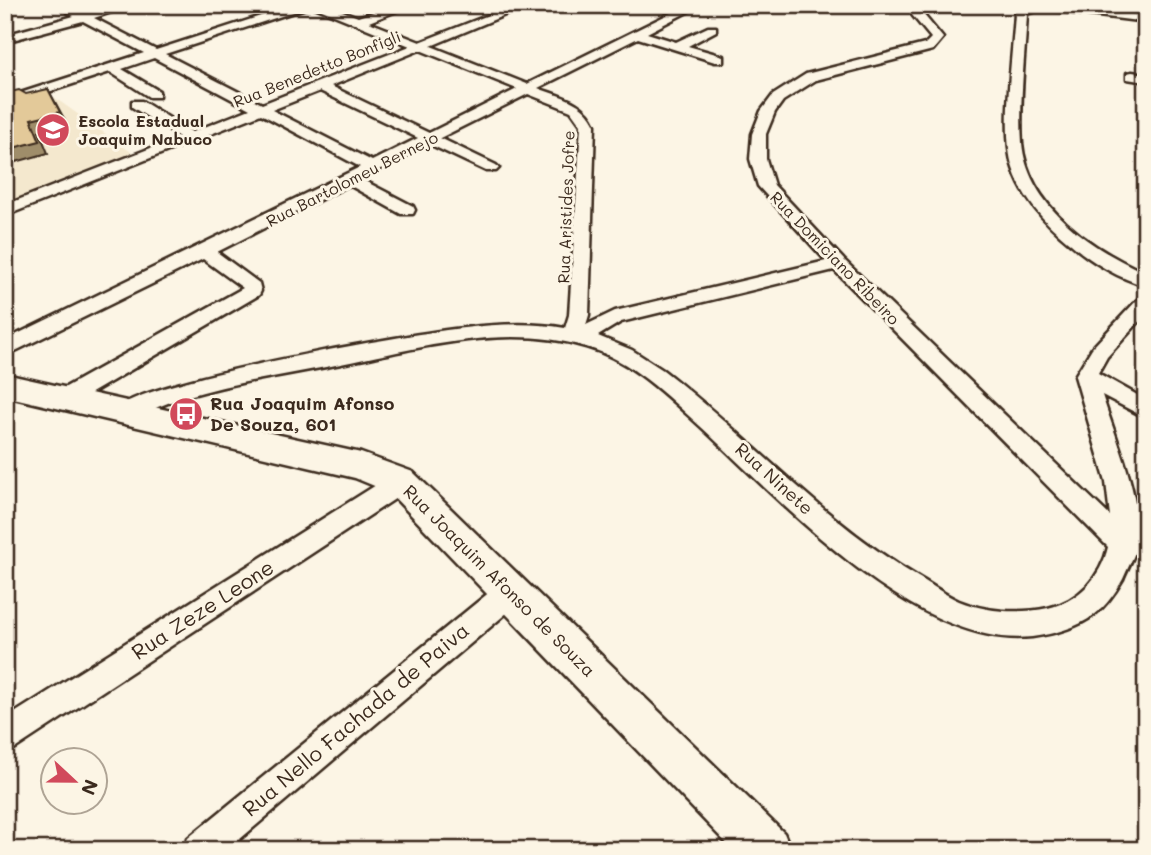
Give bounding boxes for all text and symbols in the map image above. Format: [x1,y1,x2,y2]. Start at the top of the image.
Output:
street label: Rua Benedetto Bonfigli [230,25,404,112]
place label: Escola Estadual Joaquim Nabuco [78,110,212,149]
school or university icon: Escola Estadual Joaquim Nabuco [34,111,72,149]
street label: Rua Bartolomeu Bernejo [262,126,441,231]
street label: Rua Aristides Jofre [552,130,579,284]
street label: Rua Domiciano Ribeiro [766,186,905,329]
place label: Rua Joaquim Afonso De Souza, 601 [210,391,395,436]
bus stop icon: Rua Joaquim Afonso De Souza, 601 [167,395,205,433]
street label: Rua Ninete [730,437,819,520]
street label: Rua Joaquim Afonso de Souza [398,479,601,682]
street label: Rua Zeze Leone [126,553,278,665]
street label: Rua Nello Fachada de Paiva [236,616,474,822]
north arrow [38,746,108,816]
text: N [76,776,105,799]

